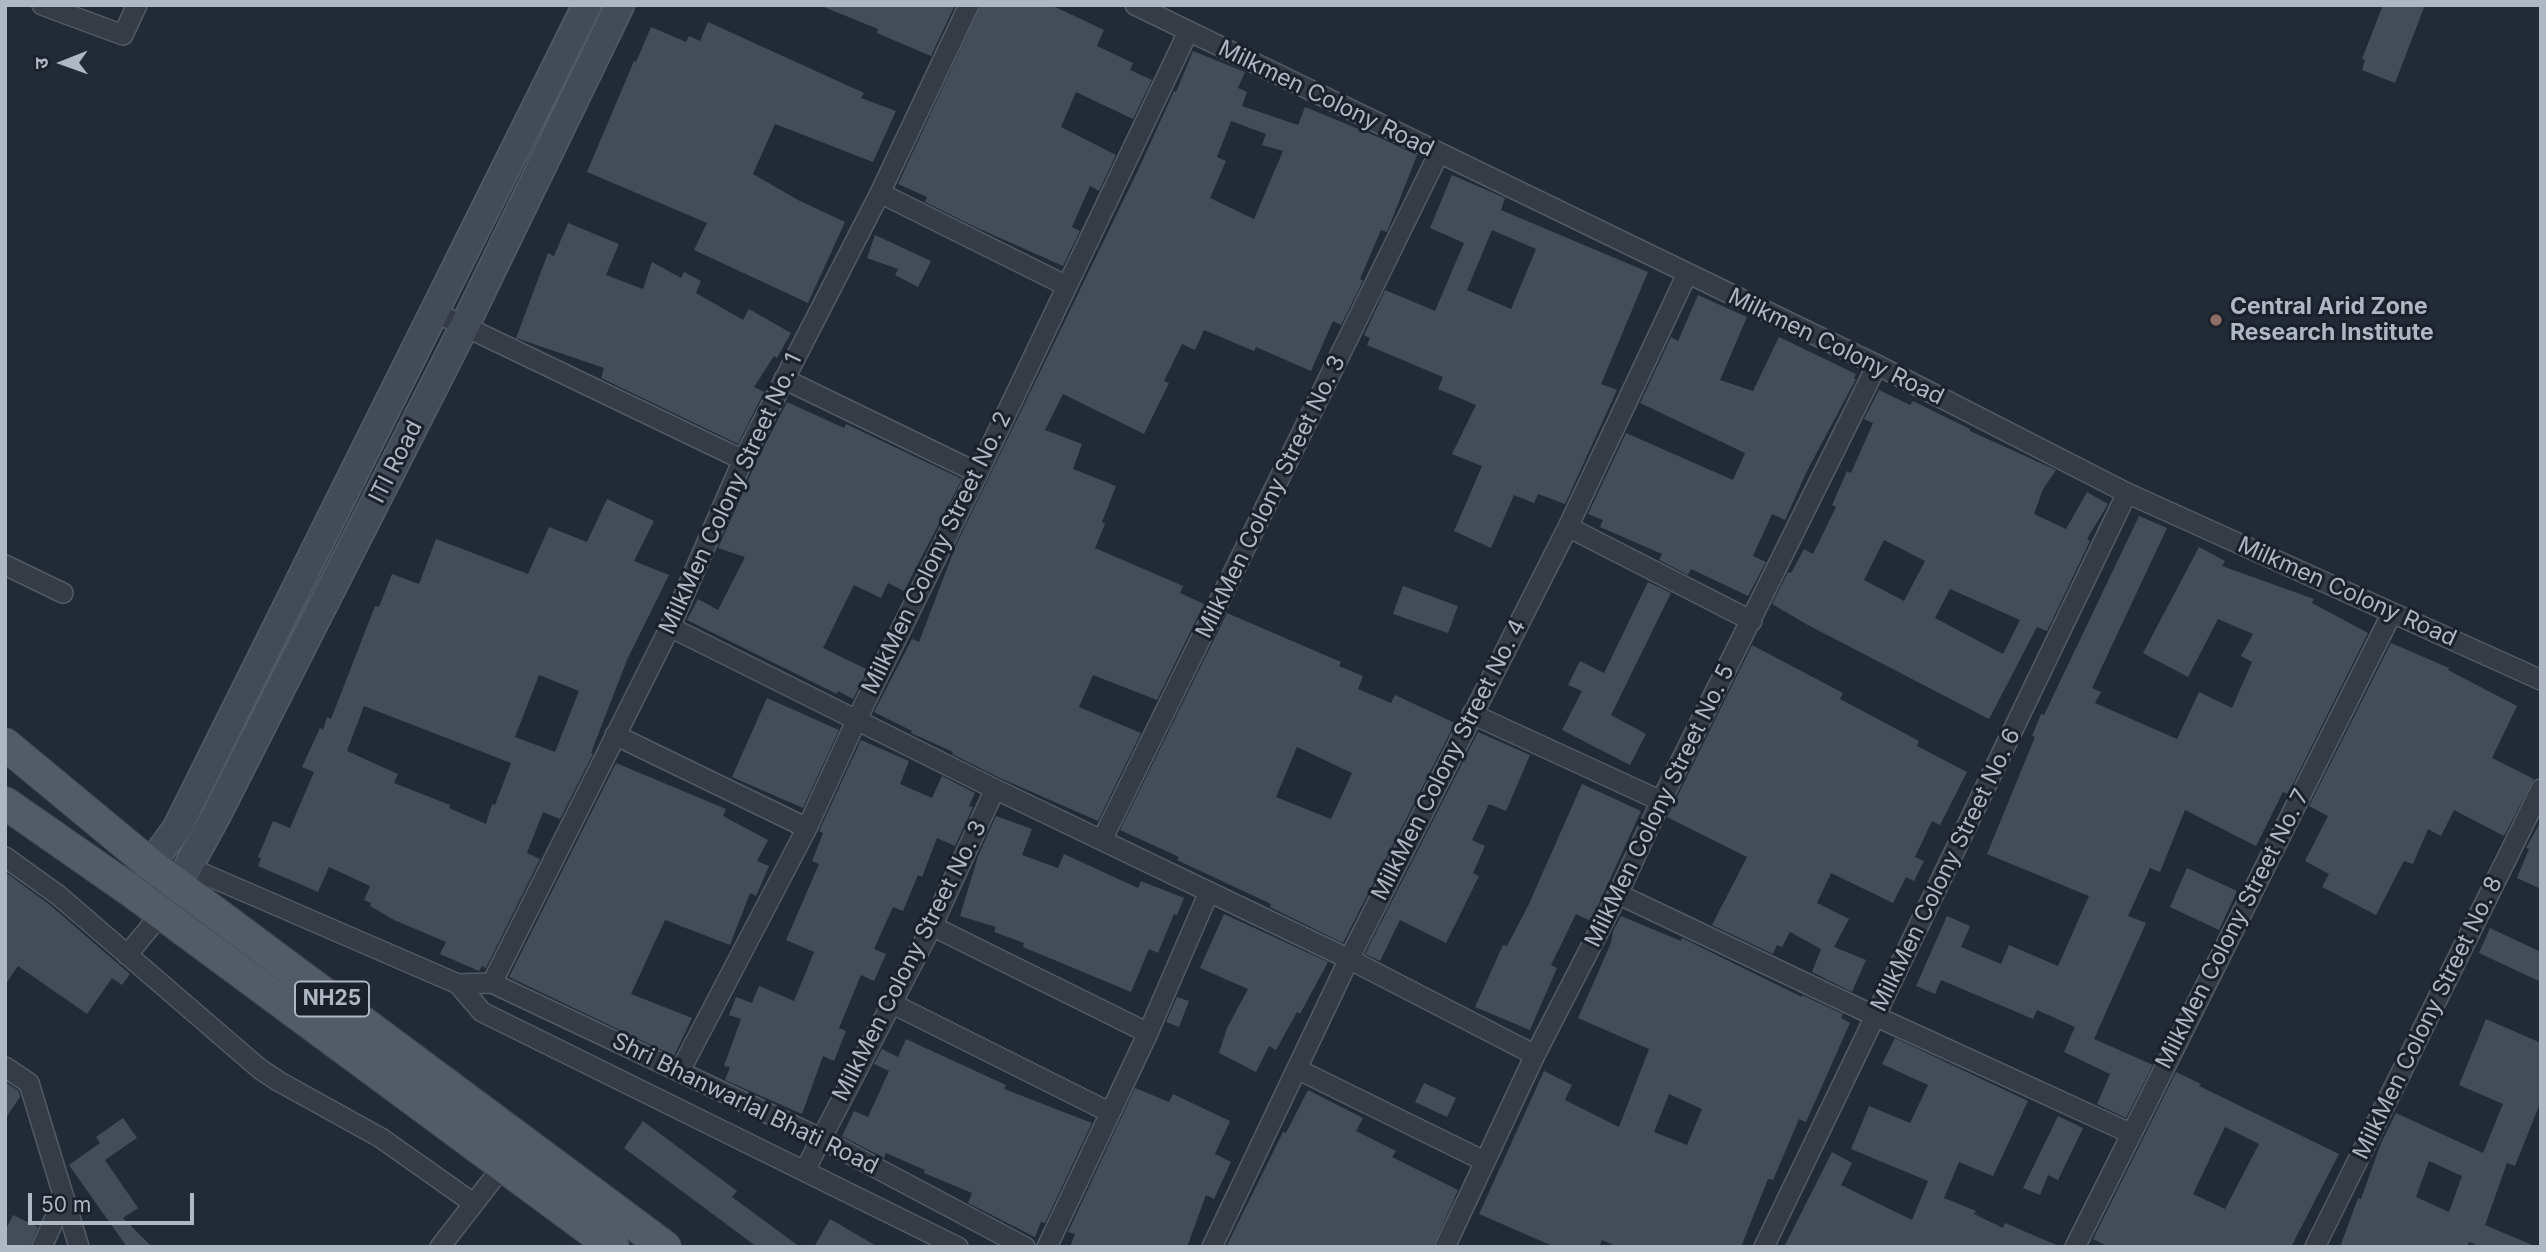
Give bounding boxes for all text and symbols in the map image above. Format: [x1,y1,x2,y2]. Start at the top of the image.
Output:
north arrow [28,28,98,98]
street label: Milkmen Colony Road [1214,35,1438,163]
text: उ [30,58,53,69]
street label: Milkmen Colony Road [1724,283,1948,411]
place label: Central Arid Zone Research Institute [2230,293,2434,347]
marker: Central Arid Zone Research Institute [2208,312,2224,328]
street label: MilkMen Colony Street No. 1 [654,349,808,639]
street label: MilkMen Colony Street No. 3 [1190,351,1352,643]
street label: MilkMen Colony Street No. 2 [856,407,1018,699]
street label: ITI Road [363,416,429,508]
street label: Milkmen Colony Road [2233,531,2461,653]
street label: MilkMen Colony Street No. 4 [1366,615,1532,905]
street label: MilkMen Colony Street No. 5 [1579,660,1741,952]
street label: MilkMen Colony Street No. 6 [1865,724,2027,1016]
street label: MilkMen Colony Street No. 7 [2150,785,2316,1073]
street label: MilkMen Colony Street No. 3 [827,816,993,1106]
street label: MilkMen Colony Street No. 8 [2347,872,2509,1164]
road number: NH25 [295,982,369,1016]
street label: Shri Bhanwarlal Bhati Road [608,1027,882,1181]
scale bar [32,1178,198,1222]
text: 50 m [41,1192,91,1217]

